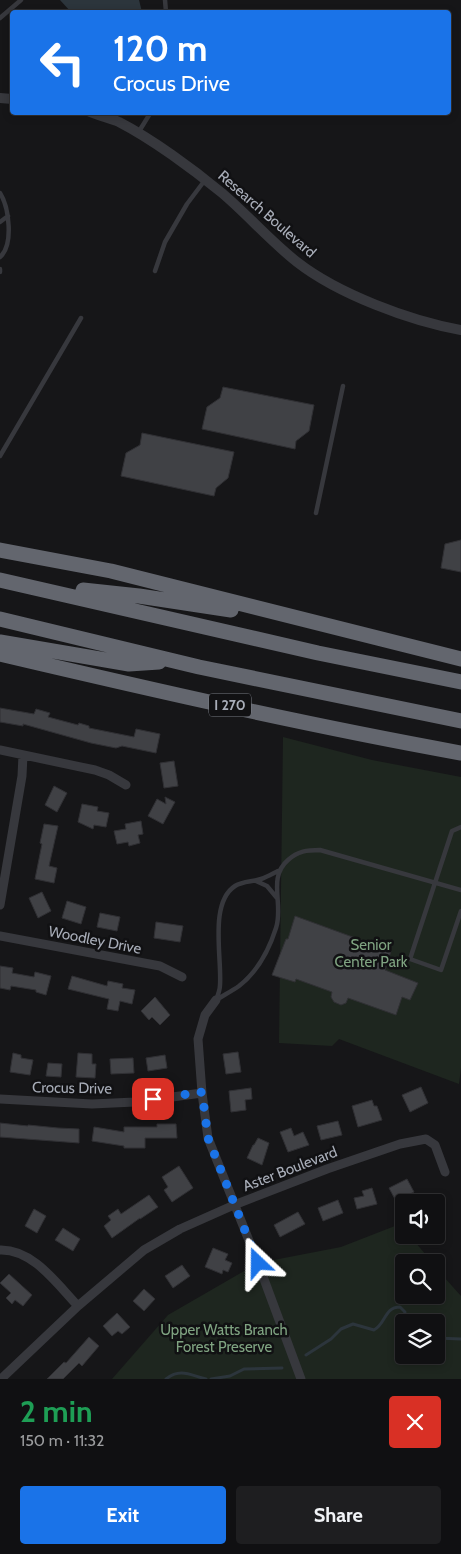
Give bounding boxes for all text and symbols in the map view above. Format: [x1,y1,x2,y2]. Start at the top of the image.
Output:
text: 120 m [113,27,207,70]
icon: left [30,30,95,95]
text: Crocus Drive [113,70,230,97]
street label: Research Boulevard [214,167,320,261]
road number: I 270 [209,694,251,716]
street label: Woodley Drive [47,922,143,958]
park label: Senior Center Park [335,936,408,971]
street label: Crocus Drive [32,1078,112,1098]
pin [132,1078,174,1120]
icon: arrive [139,1085,167,1113]
street label: Aster Boulevard [240,1143,340,1195]
map controls [395,1194,445,1364]
button: sound [395,1194,445,1244]
position arrow [231,1236,283,1288]
button: search [395,1254,445,1304]
button: layers [395,1314,445,1364]
park label: Upper Watts Branch Forest Preserve [160,1321,288,1356]
text: 2 min [20,1393,92,1430]
button: close [389,1396,441,1448]
text: 150 m · 11:32 [20,1431,104,1450]
button: Exit [20,1486,226,1544]
button: Share [236,1486,441,1544]

